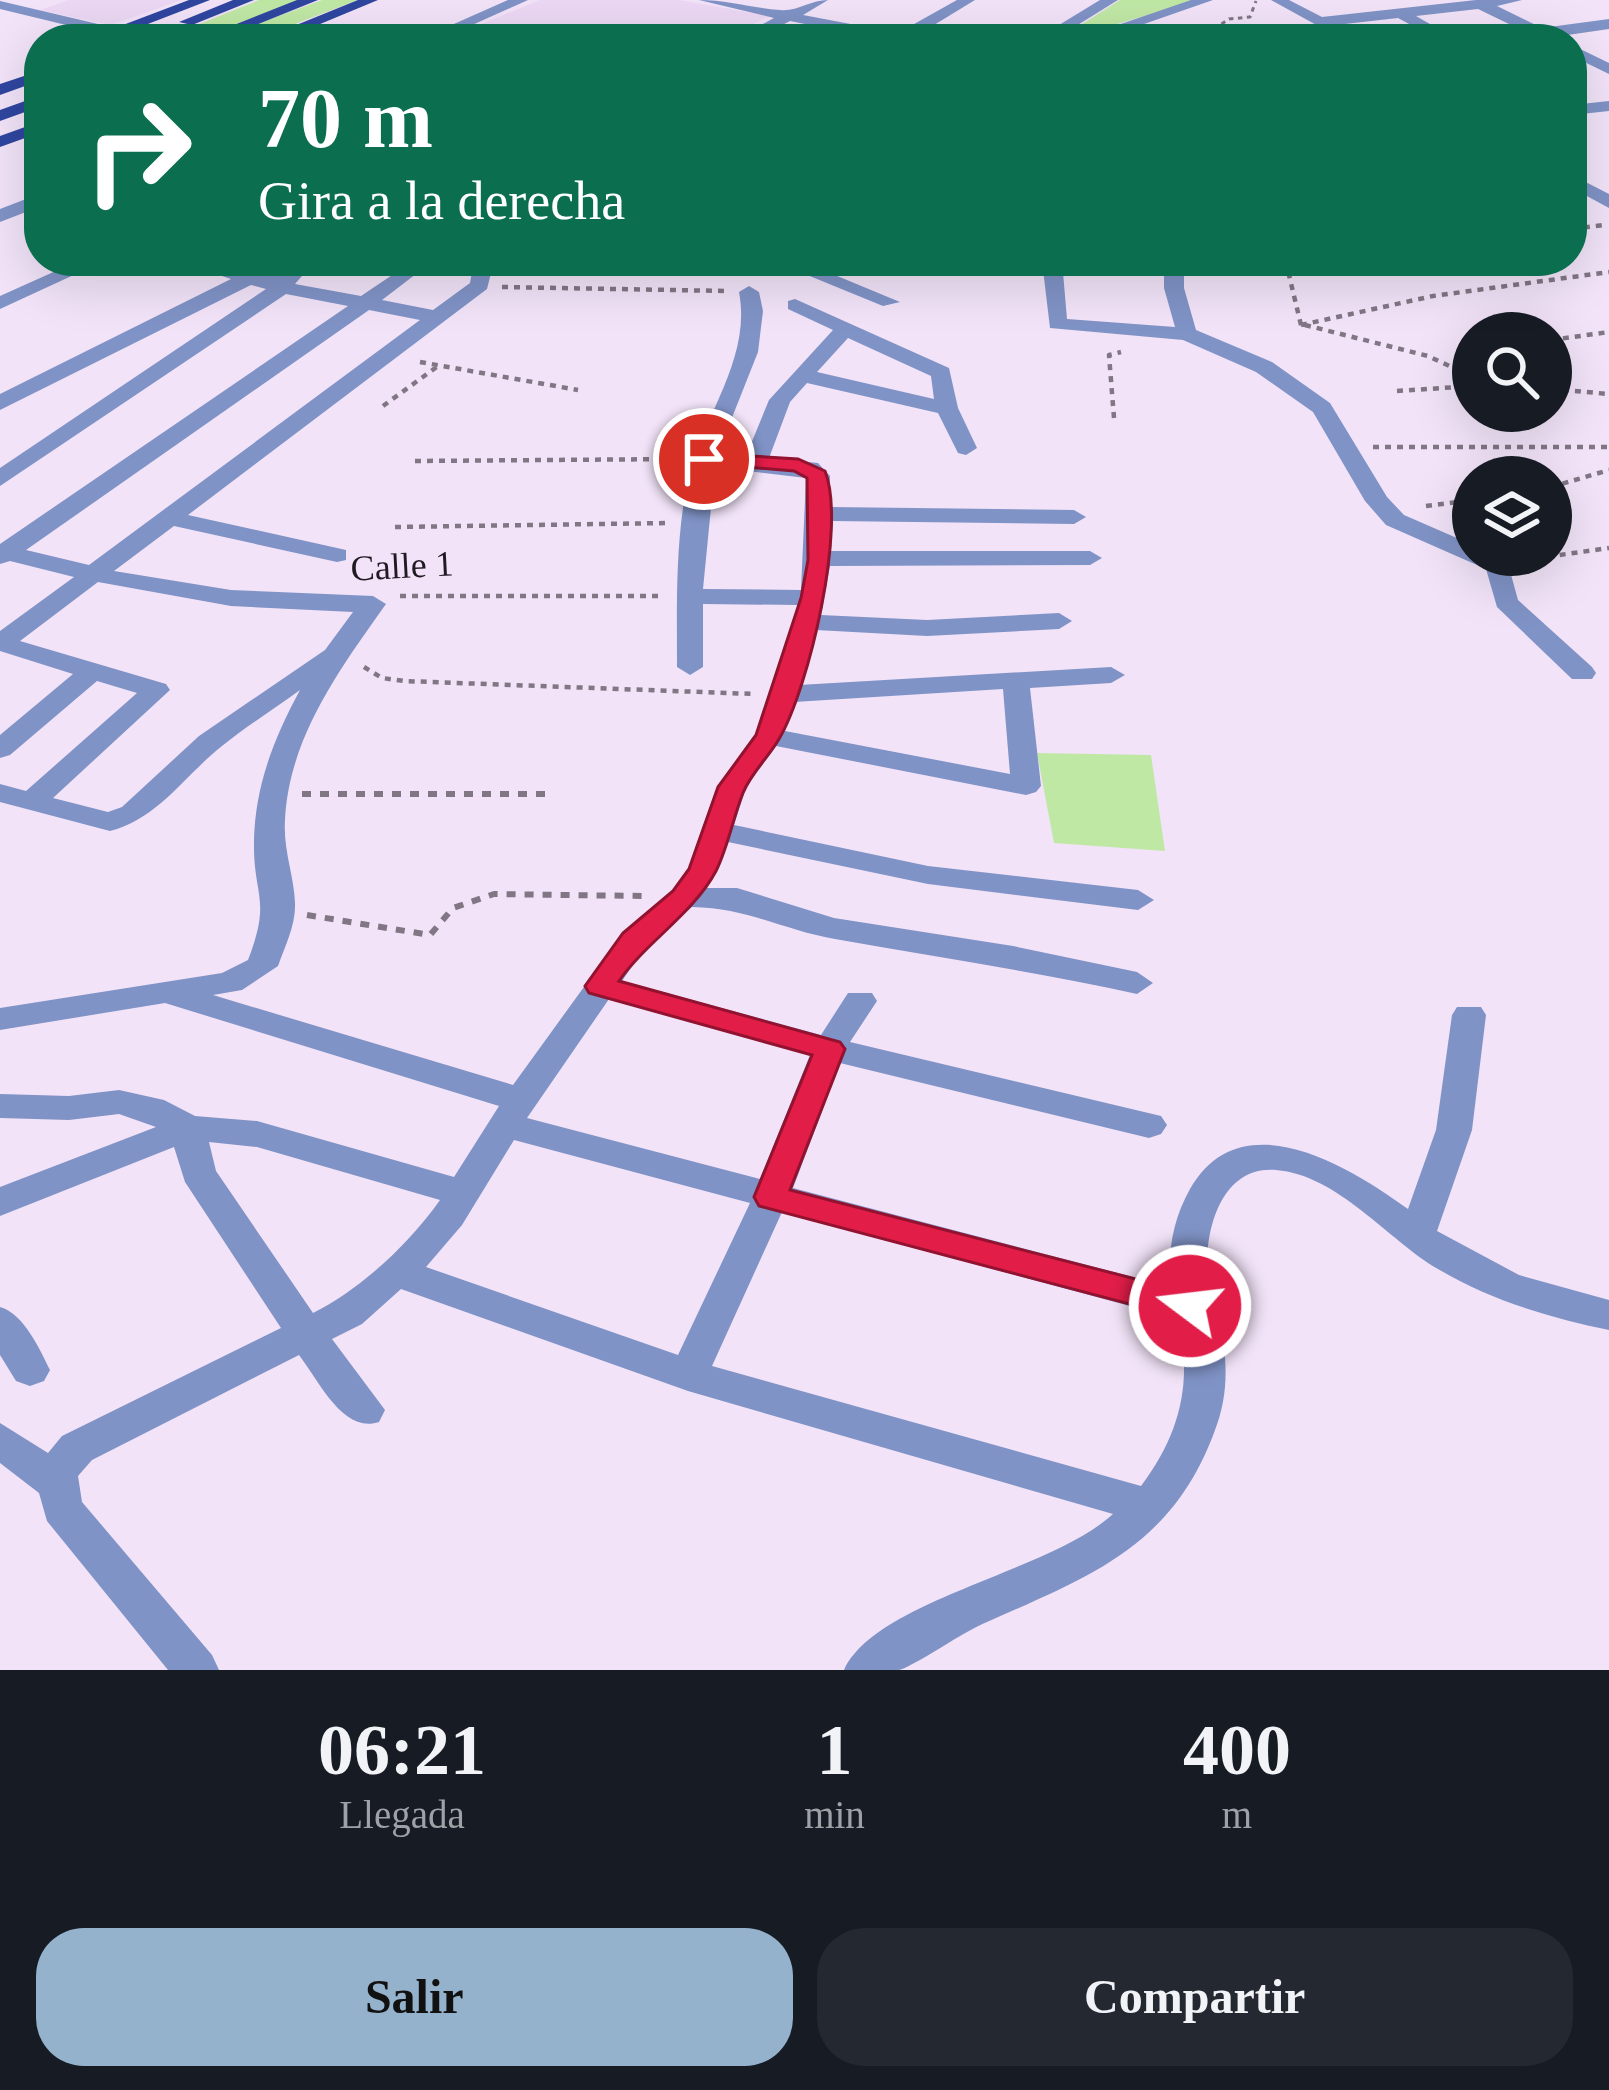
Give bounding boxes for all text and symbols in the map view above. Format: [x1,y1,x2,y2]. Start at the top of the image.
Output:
icon: right [60,72,216,228]
text: 70 m [258,72,433,165]
text: Gira a la derecha [258,171,625,231]
map controls [1452,312,1572,576]
button: search [1452,312,1572,432]
pin [653,408,755,510]
icon: arrive [671,426,737,492]
button: layers [1452,456,1572,576]
street label: Calle 1 [350,543,455,589]
position arrow [1127,1243,1253,1369]
text: 06:21 [318,1710,486,1790]
text: 1 [816,1710,852,1790]
text: 400 [1183,1710,1291,1790]
text: Llegada [339,1793,465,1836]
text: min [804,1793,865,1836]
text: m [1222,1793,1252,1836]
button: Salir [36,1928,793,2066]
button: Compartir [817,1928,1573,2066]

